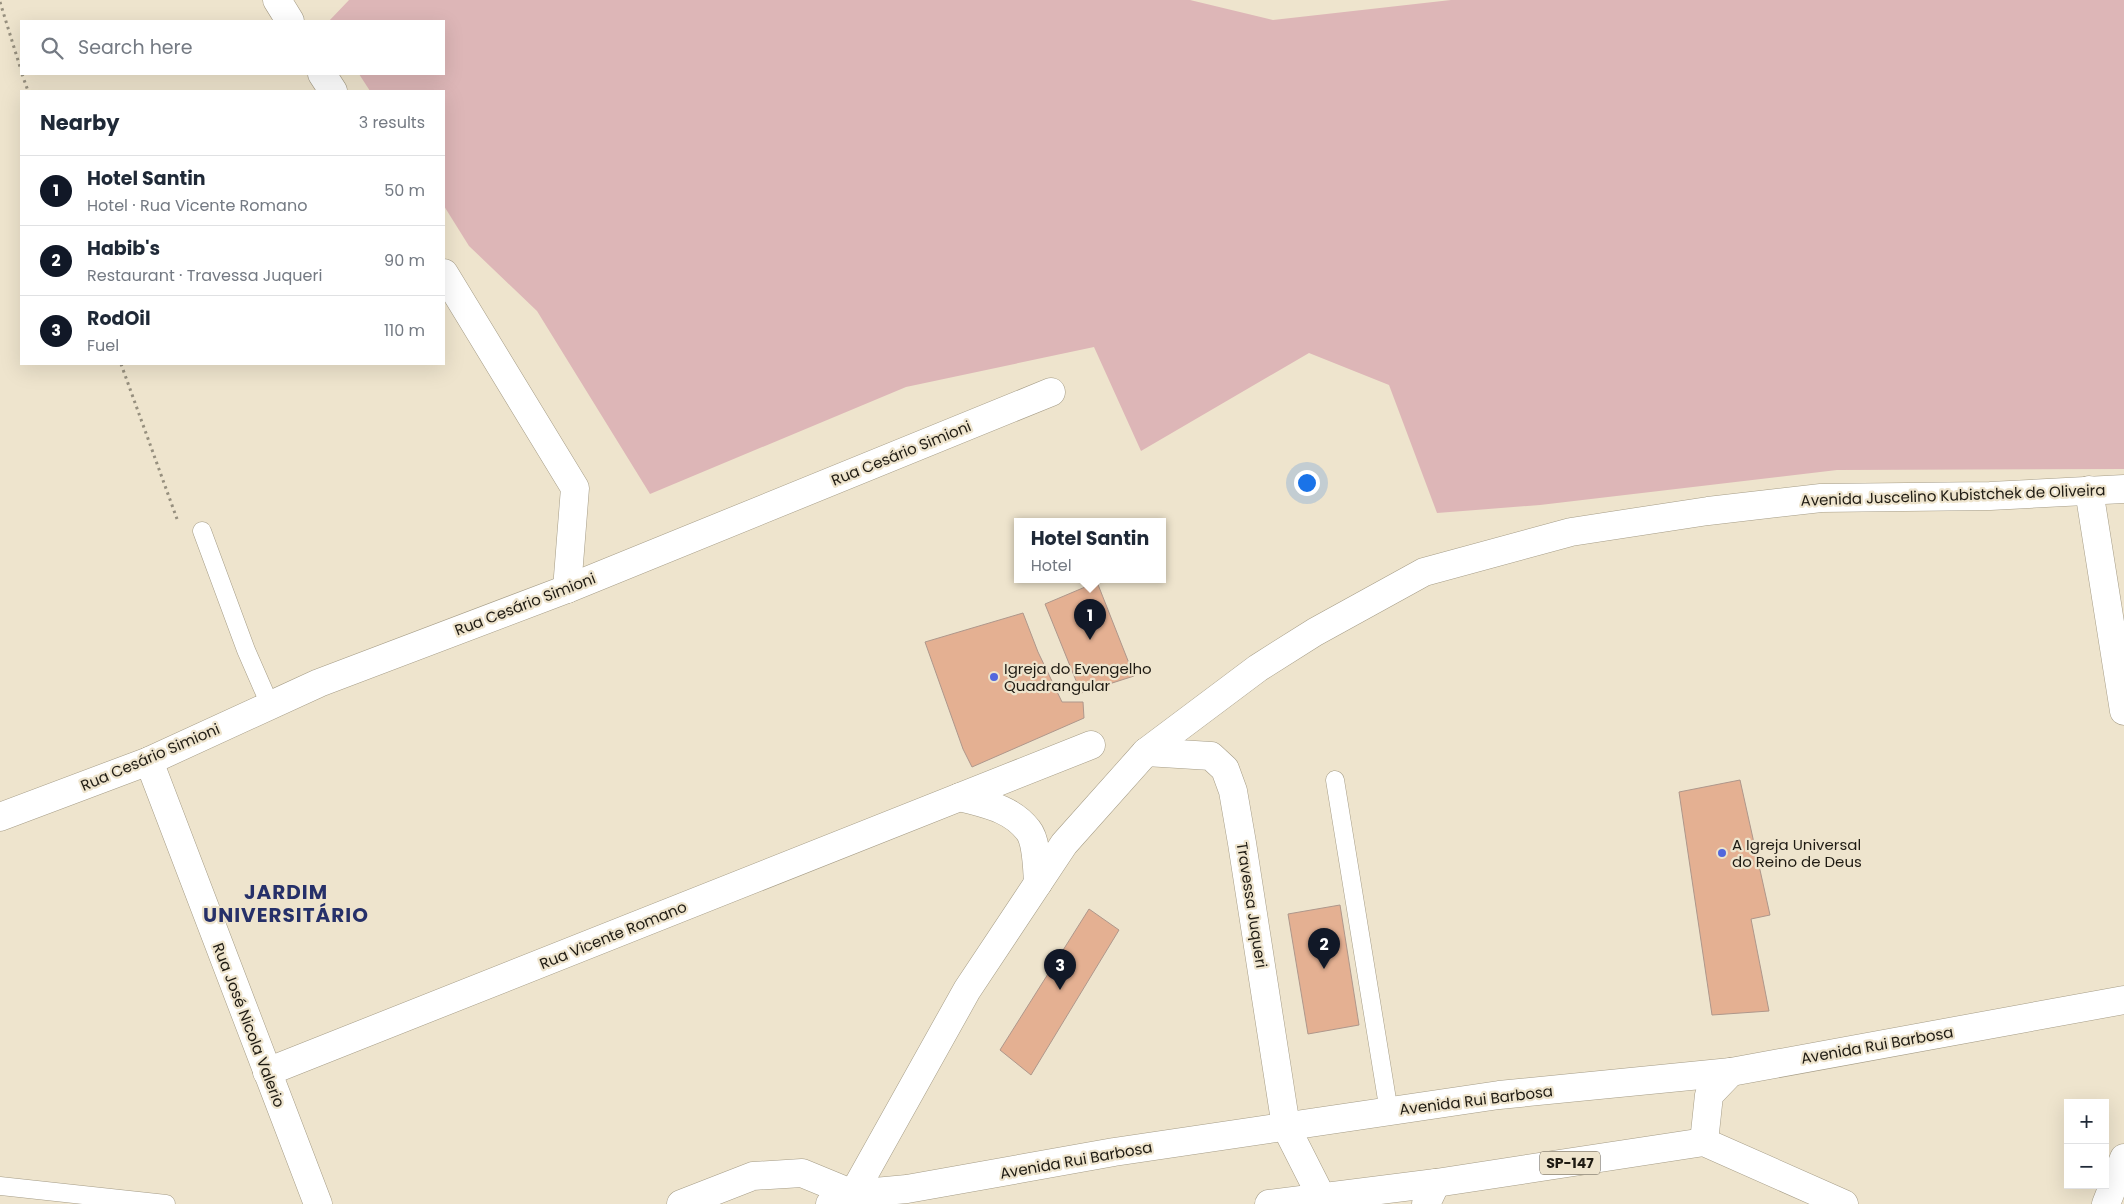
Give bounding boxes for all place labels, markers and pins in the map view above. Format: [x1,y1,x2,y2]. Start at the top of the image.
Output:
pin: 1 [1074,599,1106,640]
place label: Igreja do Evengelho Quadrangular [1004,658,1152,696]
marker: Igreja do Evengelho Quadrangular [988,671,1000,683]
place label: A Igreja Universal do Reino de Deus [1732,834,1862,872]
marker: A Igreja Universal do Reino de Deus [1716,847,1728,859]
pin: 2 [1308,928,1340,969]
pin: 3 [1044,949,1076,990]

